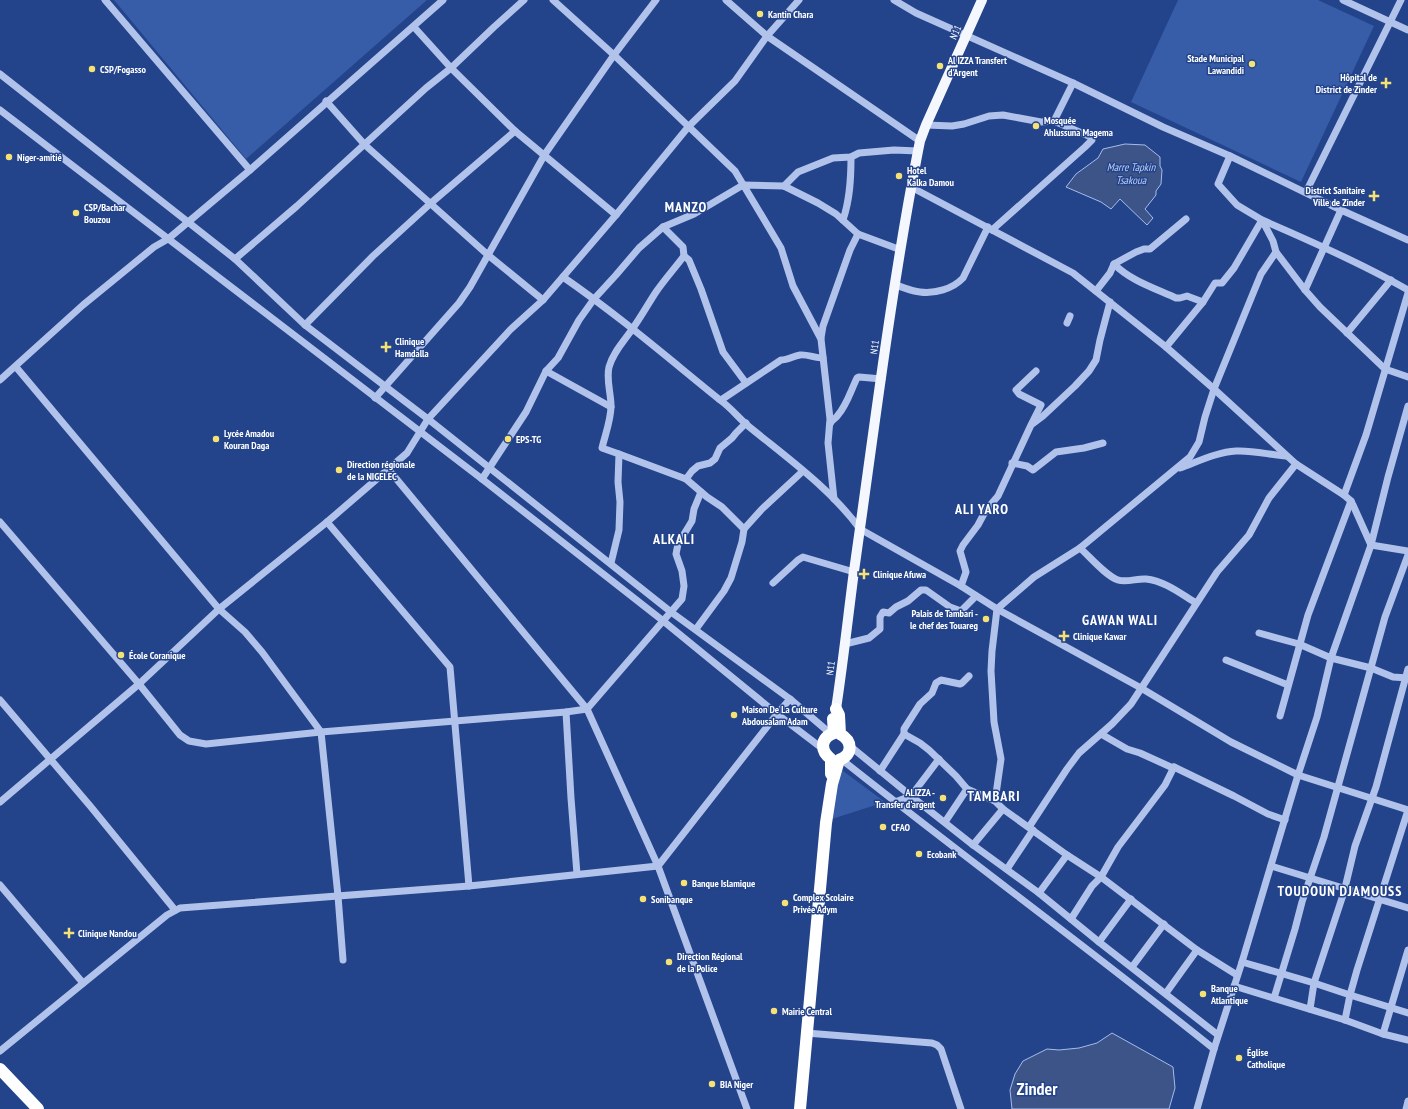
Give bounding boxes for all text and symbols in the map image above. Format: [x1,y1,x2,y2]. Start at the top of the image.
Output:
place label: Kantin Chara [768,8,814,21]
marker: Kantin Chara [755,9,765,19]
street label: N11 [947,23,964,41]
place label: Stade Municipal Lawandidi [1187,52,1245,77]
place label: Al IZZA Transfert d'Argent [947,54,1007,79]
marker: Stade Municipal Lawandidi [1247,59,1257,69]
marker: Al IZZA Transfert d'Argent [935,61,945,71]
place label: CSP/Fogasso [100,63,146,76]
marker: CSP/Fogasso [87,64,97,74]
place label: Hôpital de District de Zinder [1316,71,1377,96]
marker: Hôpital de District de Zinder [1380,77,1392,89]
place label: Mosquée Ahlussuna Magema [1043,114,1113,139]
marker: Mosquée Ahlussuna Magema [1031,121,1041,131]
place label: Niger-amitié [17,151,62,164]
marker: Niger-amitié [4,152,14,162]
water label: Marre Tapkin Tsakoua [1107,160,1157,187]
place label: Hotel Kalka Damou [907,164,954,189]
marker: Hotel Kalka Damou [894,171,904,181]
place label: District Sanitaire Ville de Zinder [1306,184,1365,209]
marker: District Sanitaire Ville de Zinder [1368,190,1380,202]
district label: MANZO [665,198,707,216]
place label: CSP/Bachar Bouzou [84,201,125,226]
marker: CSP/Bachar Bouzou [71,208,81,218]
place label: Clinique Hamdalla [395,335,429,360]
street label: N11 [867,339,882,355]
marker: Clinique Hamdalla [380,341,392,353]
place label: Lycée Amadou Kouran Daga [224,427,275,452]
place label: EPS-TG [516,433,541,446]
marker: Lycée Amadou Kouran Daga [211,434,221,444]
marker: EPS-TG [503,434,513,444]
place label: Direction régionale de la NIGELEC [347,458,415,483]
marker: Direction régionale de la NIGELEC [334,465,344,475]
district label: ALI YARO [954,500,1009,518]
district label: ALKALI [652,530,695,548]
marker: Clinique Afuwa [858,568,870,580]
place label: Clinique Afuwa [873,568,926,581]
place label: Palais de Tambari - le chef des Touareg [910,607,979,632]
district label: GAWAN WALI [1082,611,1158,629]
marker: Palais de Tambari - le chef des Touareg [981,614,991,624]
marker: Clinique Kawar [1058,630,1070,642]
place label: Clinique Kawar [1073,630,1126,643]
place label: École Coranique [129,649,185,662]
marker: École Coranique [116,650,126,660]
street label: N11 [823,660,838,676]
place label: Maison De La Culture Abdousalam Adam [741,703,817,728]
marker: Maison De La Culture Abdousalam Adam [729,710,739,720]
place label: ALIZZA - Transfer d'argent [875,786,935,811]
district label: TAMBARI [967,787,1021,805]
marker: ALIZZA - Transfer d'argent [938,793,948,803]
place label: CFAO [891,821,911,834]
marker: CFAO [878,822,888,832]
place label: Ecobank [927,848,957,861]
marker: Ecobank [914,849,924,859]
place label: Banque Islamique [692,877,755,890]
marker: Banque Islamique [679,878,689,888]
district label: TOUDOUN DJAMOUSS [1278,882,1402,900]
place label: Complex Scolaire Privée Adym [793,891,854,916]
place label: Sonibanque [651,893,693,906]
marker: Sonibanque [638,894,648,904]
marker: Complex Scolaire Privée Adym [780,898,790,908]
marker: Clinique Nandou [63,927,75,939]
place label: Clinique Nandou [78,927,137,940]
place label: Direction Régional de la Police [677,950,743,975]
marker: Direction Régional de la Police [664,957,674,967]
place label: Banque Atlantique [1210,982,1248,1007]
marker: Banque Atlantique [1198,989,1208,999]
place label: Mairie Central [782,1005,832,1018]
marker: Mairie Central [769,1006,779,1016]
place label: Église Catholique [1247,1046,1285,1071]
marker: Église Catholique [1234,1053,1244,1063]
district label: Zinder [1016,1077,1058,1100]
place label: BIA Niger [720,1078,753,1091]
marker: BIA Niger [707,1079,717,1089]

